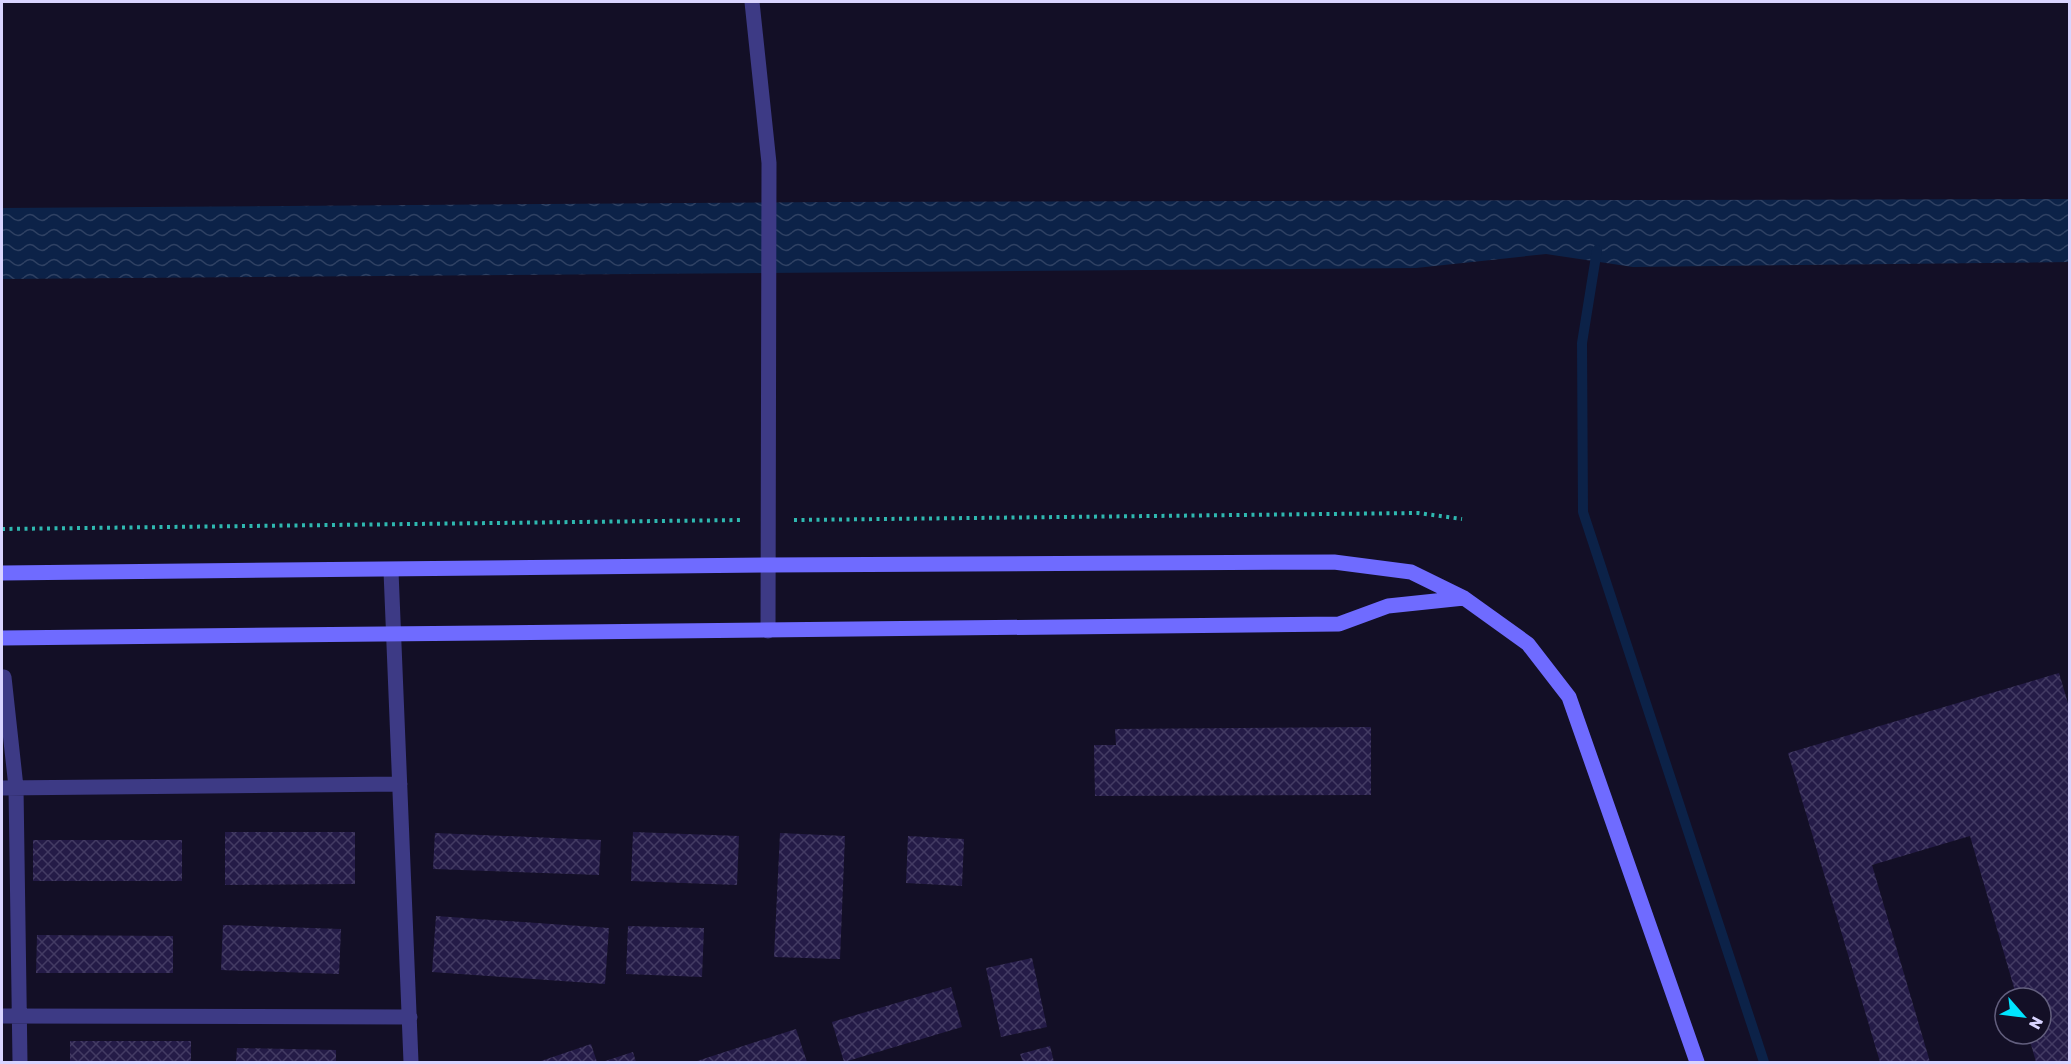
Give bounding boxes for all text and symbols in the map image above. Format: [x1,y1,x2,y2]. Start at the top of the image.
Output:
north arrow [1993,986,2053,1046]
text: N [2025,1013,2047,1032]

